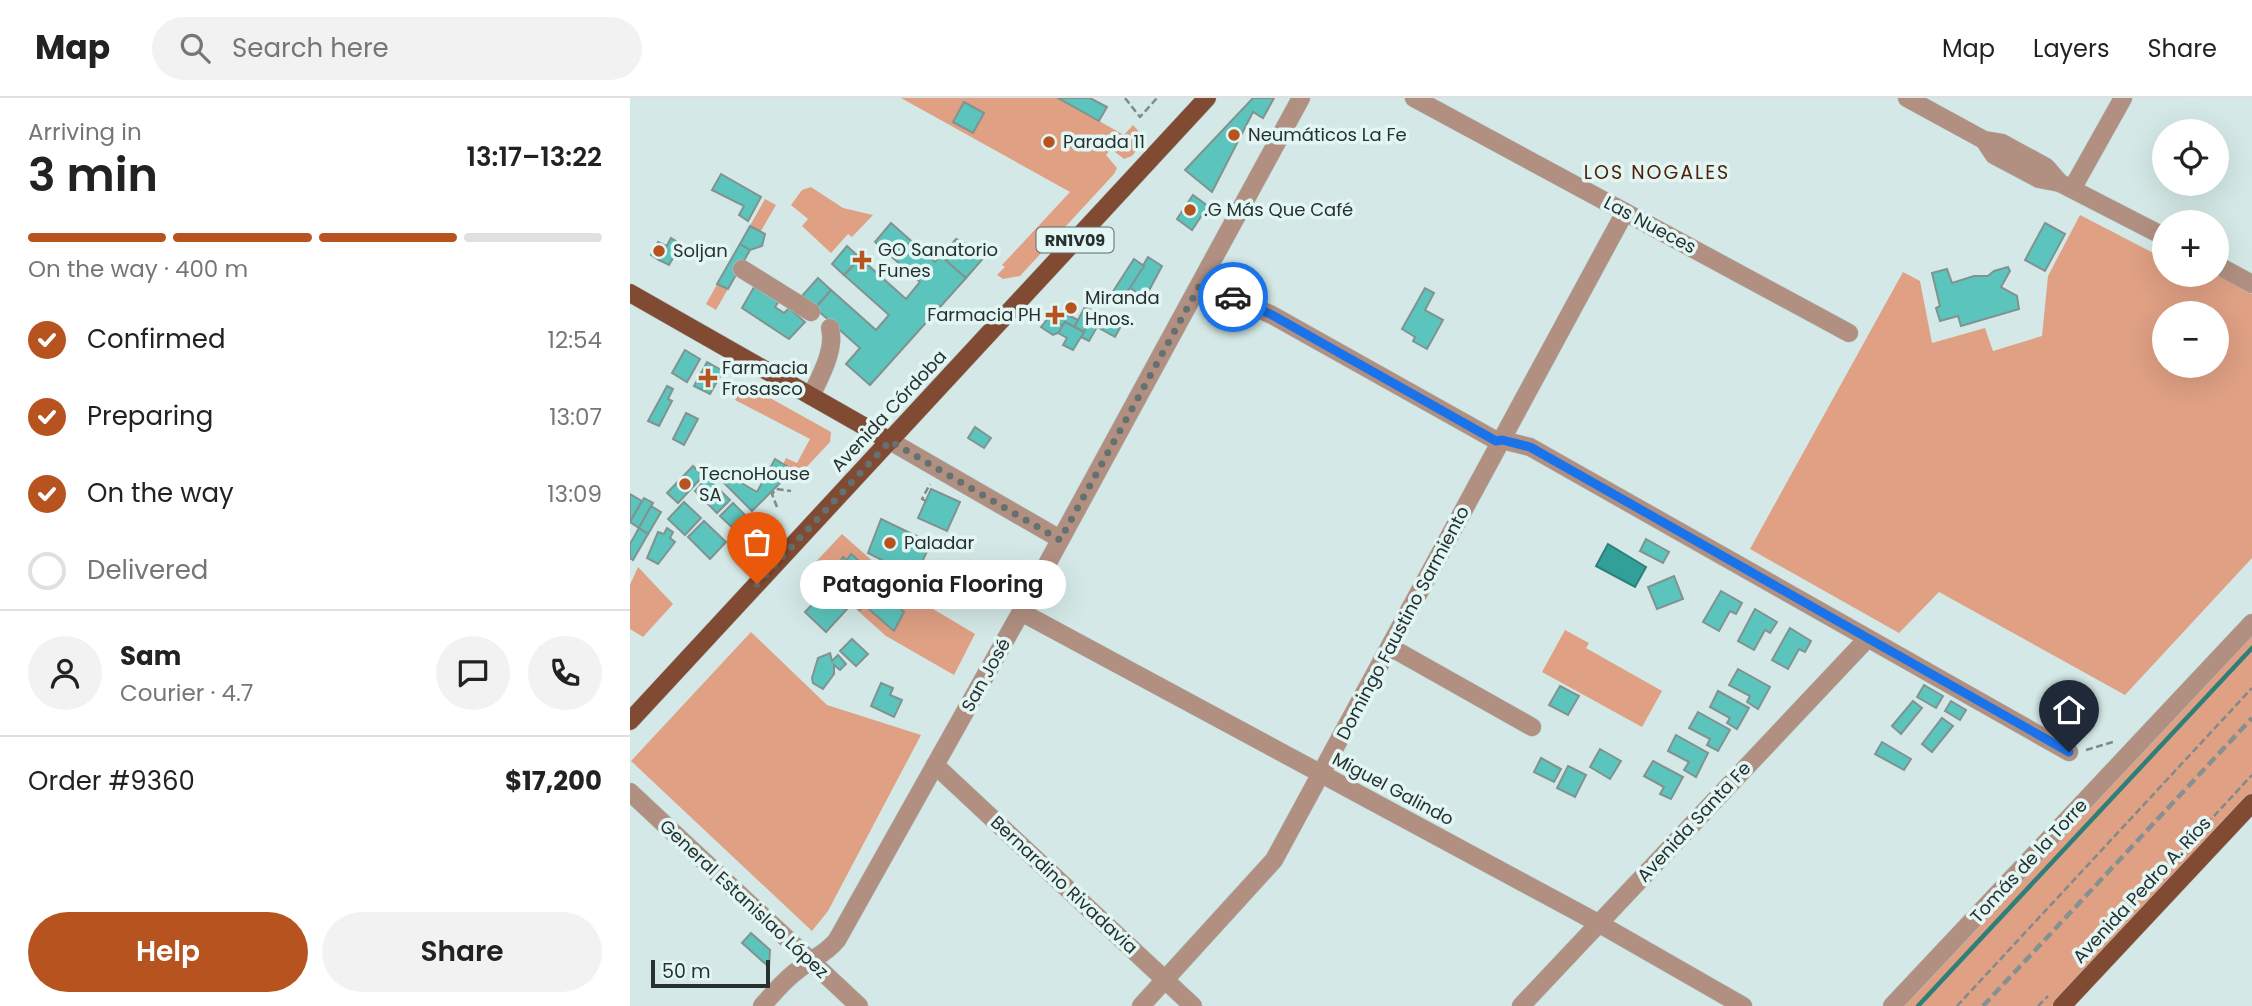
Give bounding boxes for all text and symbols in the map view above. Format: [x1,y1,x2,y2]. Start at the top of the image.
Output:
search box [152,17,642,80]
text: Map [35,24,110,71]
icon: search [176,29,214,67]
text: Search here [232,30,389,66]
text: Map [1942,32,1995,65]
text: Layers [2033,32,2109,65]
text: Share [2147,32,2217,65]
text: Arriving in [28,116,142,148]
map controls [2152,119,2229,378]
button: locate [2152,119,2229,196]
place label: Neumáticos La Fe [1248,122,1407,147]
marker: Neumáticos La Fe [1226,127,1242,143]
place label: Parada 11 [1063,129,1145,154]
marker: Parada 11 [1041,134,1057,150]
text: 13:17–13:22 [467,139,602,175]
text: 3 min [28,143,158,207]
district label: LOS NOGALES [1584,159,1730,186]
street label: Las Nueces [1600,190,1701,259]
place label: .G Más Que Café [1204,197,1353,222]
marker: .G Más Que Café [1182,202,1198,218]
button: + [2152,210,2229,287]
road number: RN1V09 [1036,228,1114,252]
place label: GO Sanatorio Funes [878,237,998,283]
place label: Soljan [673,238,728,263]
marker: Soljan [651,243,667,259]
marker: GO Sanatorio Funes [852,250,872,270]
text: On the way · 400 m [28,253,248,285]
courier [1198,262,1268,332]
icon: car [1214,278,1252,316]
place label: Miranda Hnos. [1085,285,1160,331]
marker: Miranda Hnos. [1063,300,1079,316]
button: − [2152,301,2229,378]
place label: Farmacia PH [927,302,1041,327]
marker: Farmacia PH [1047,307,1063,323]
icon: check [28,321,66,359]
text: Confirmed [87,321,225,357]
text: 12:54 [548,324,602,356]
street label: Avenida Córdoba [825,344,952,477]
place label: Farmacia Frosasco [722,355,808,401]
marker: Farmacia Frosasco [700,370,716,386]
icon: check [28,398,66,436]
text: Preparing [87,398,213,434]
text: 13:07 [549,401,602,433]
place label: TecnoHouse SA [699,461,810,507]
icon: check [28,475,66,513]
text: On the way [87,475,234,511]
marker: TecnoHouse SA [677,476,693,492]
text: 13:09 [547,478,602,510]
street label: Domingo Faustino Sarmiento [1330,501,1475,744]
pin [727,512,787,584]
icon: bag [738,523,776,561]
place label: Paladar [904,530,975,555]
marker: Paladar [882,535,898,551]
text: Delivered [87,552,208,588]
callout: Patagonia Flooring [799,560,1065,608]
text: Patagonia Flooring [822,568,1044,600]
street label: San José [955,633,1016,716]
button: person [28,636,102,710]
button: chat [436,636,510,710]
button: phone [528,636,602,710]
text: Sam [120,638,181,674]
text: Courier · 4.7 [120,677,253,709]
pin [2039,680,2099,752]
icon: home [2050,691,2088,729]
street label: Miguel Galindo [1328,746,1458,831]
street label: Avenida Santa Fe [1631,756,1756,887]
text: Order #9360 [28,763,195,799]
text: $17,200 [505,763,602,799]
street label: Tomás de la Torre [1964,793,2093,928]
street label: Bernardino Rivadavia [985,810,1143,959]
street label: Avenida Pedro A. Ríos [2067,811,2216,968]
street label: General Estanislao López [654,814,834,984]
button: Help [28,912,308,992]
button: Share [322,912,602,992]
scale bar [651,957,770,989]
text: 50 m [662,958,711,985]

